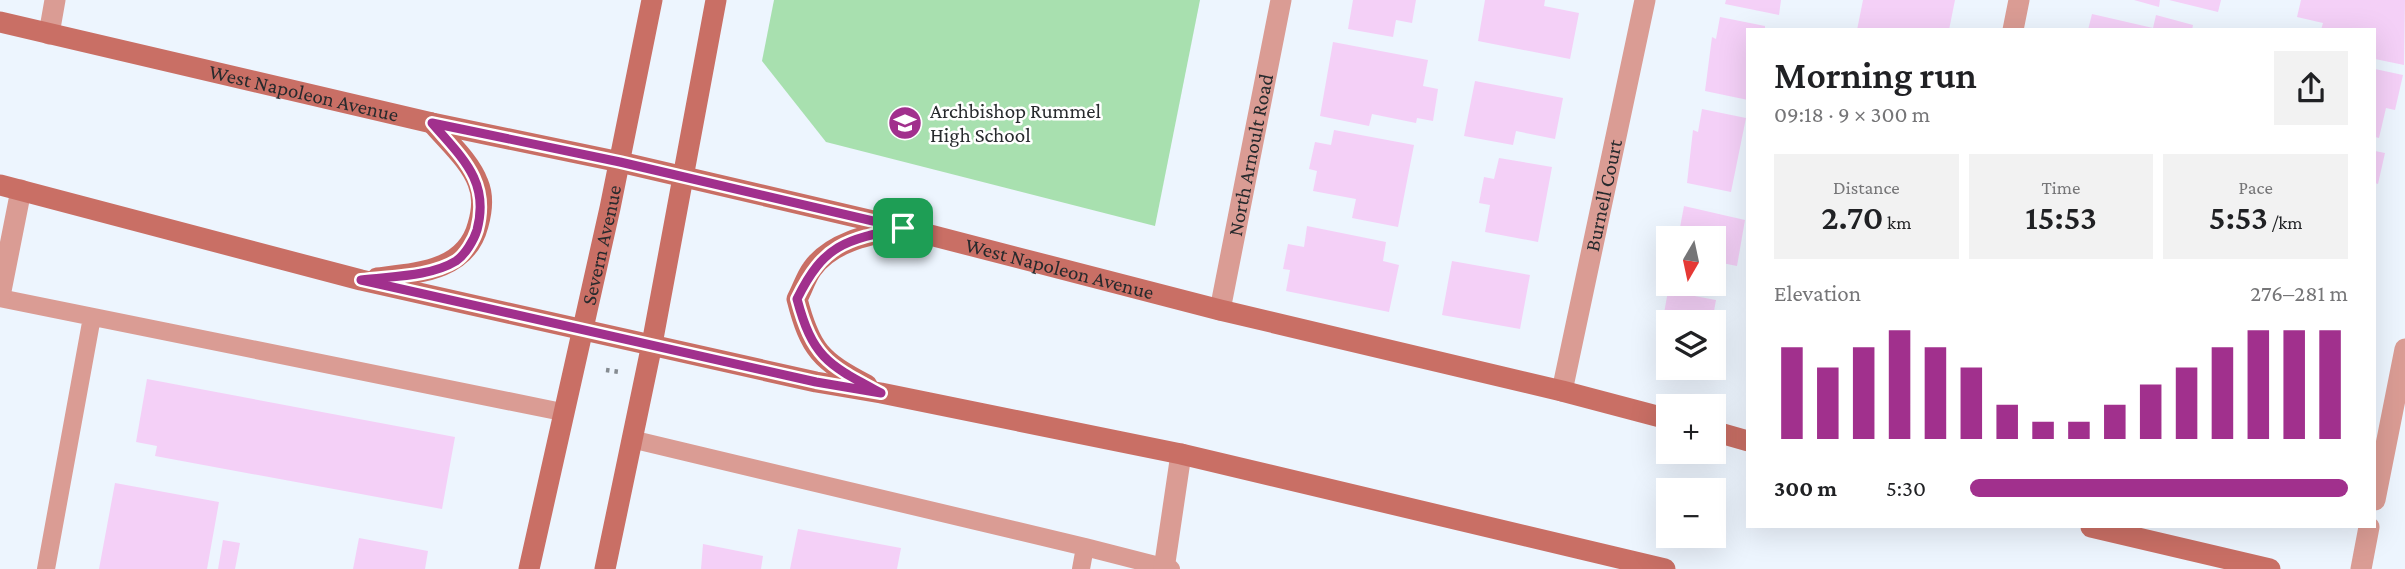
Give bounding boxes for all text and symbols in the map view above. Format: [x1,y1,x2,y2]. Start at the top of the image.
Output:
button: share [2274,51,2348,125]
text: Morning run [1774,54,1977,96]
street label: West Napoleon Avenue [207,59,401,127]
street label: North Arnoult Road [1223,72,1278,238]
place label: Archbishop Rummel High School [930,99,1101,147]
text: 09:18 · 9 × 300 m [1774,101,1930,127]
school or university icon: Archbishop Rummel High School [886,104,924,142]
street label: Burnell Court [1580,136,1627,254]
text: Distance [1833,177,1900,198]
text: Time [2042,177,2080,198]
text: Pace [2239,177,2273,198]
street label: Severn Avenue [577,183,626,307]
pin [873,198,933,258]
text: 2.70 [1821,198,1884,237]
text: 15:53 [2025,198,2097,237]
text: 5:53 [2209,198,2268,237]
icon: arrive [884,209,922,247]
text: km [1884,212,1911,233]
text: /km [2268,212,2303,233]
north arrow [1656,226,1726,296]
map controls [1656,226,1726,548]
street label: West Napoleon Avenue [963,233,1156,304]
text: Elevation [1774,280,1861,306]
text: 276–281 m [2250,280,2348,306]
button: layers [1656,310,1726,380]
button: + [1656,394,1726,464]
text: 300 m [1774,475,1837,501]
text: 5:30 [1886,475,1926,501]
button: − [1656,478,1726,548]

